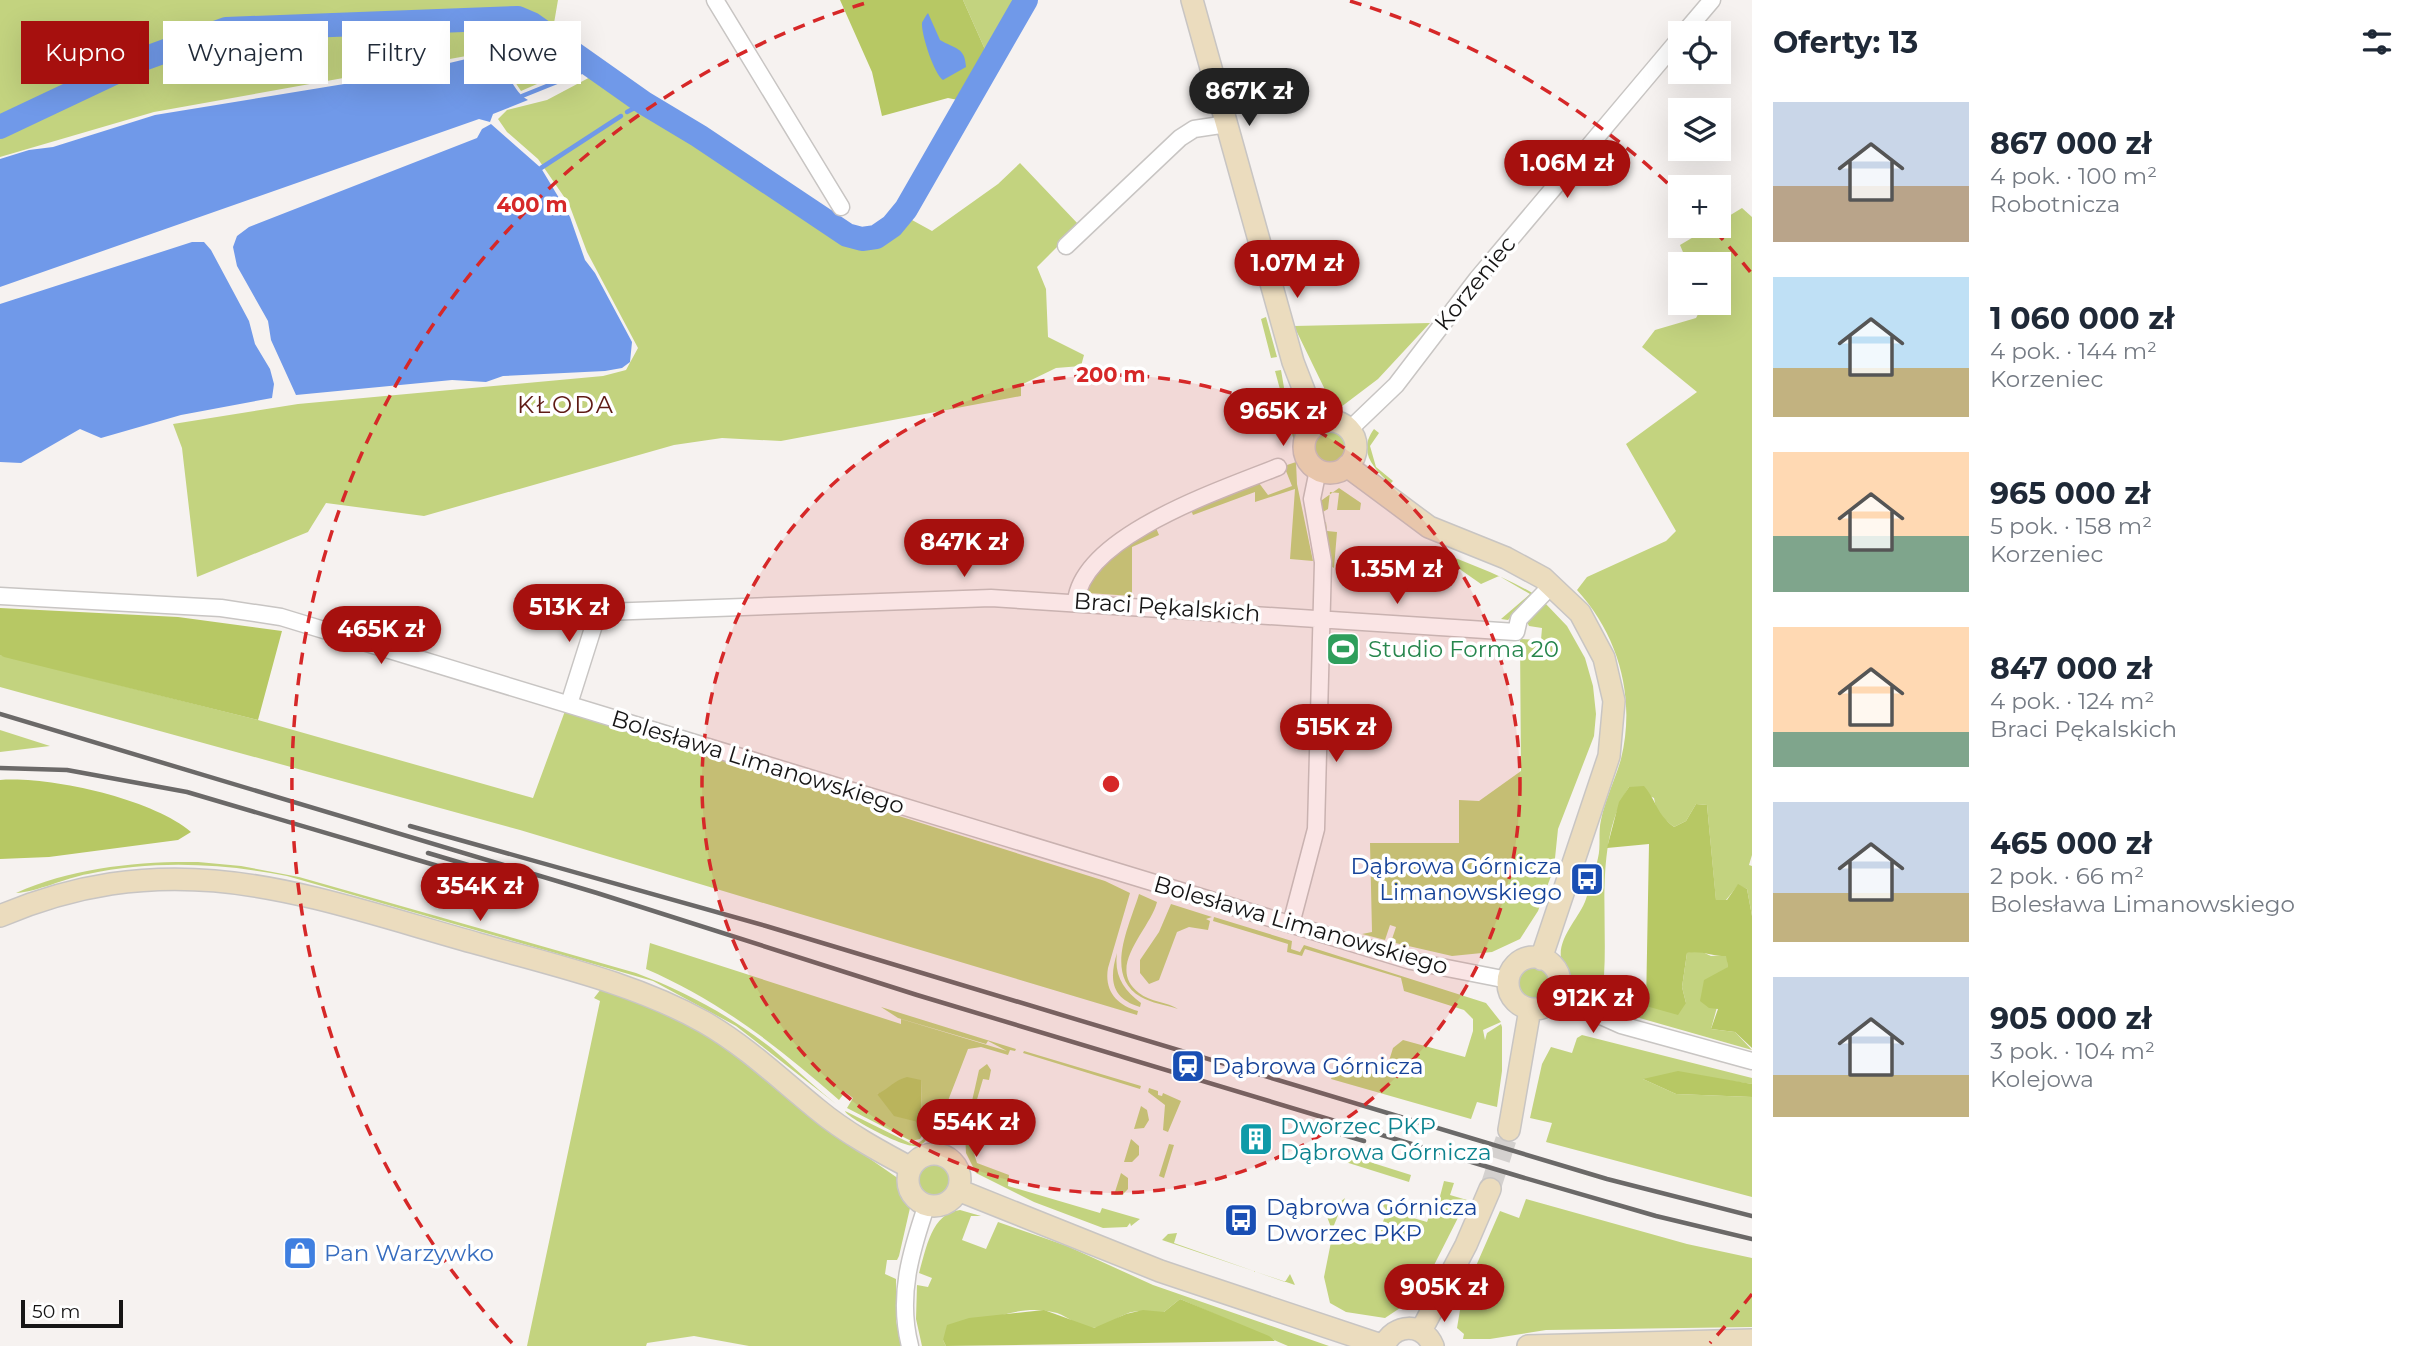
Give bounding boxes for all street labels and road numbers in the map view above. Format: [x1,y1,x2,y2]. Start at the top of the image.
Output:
street label: Korzeniec [1428,230,1522,336]
street label: Braci Pękalskich [1073,587,1261,627]
street label: Bolesława Limanowskiego [608,704,908,820]
street label: Bolesława Limanowskiego [1151,870,1451,980]

